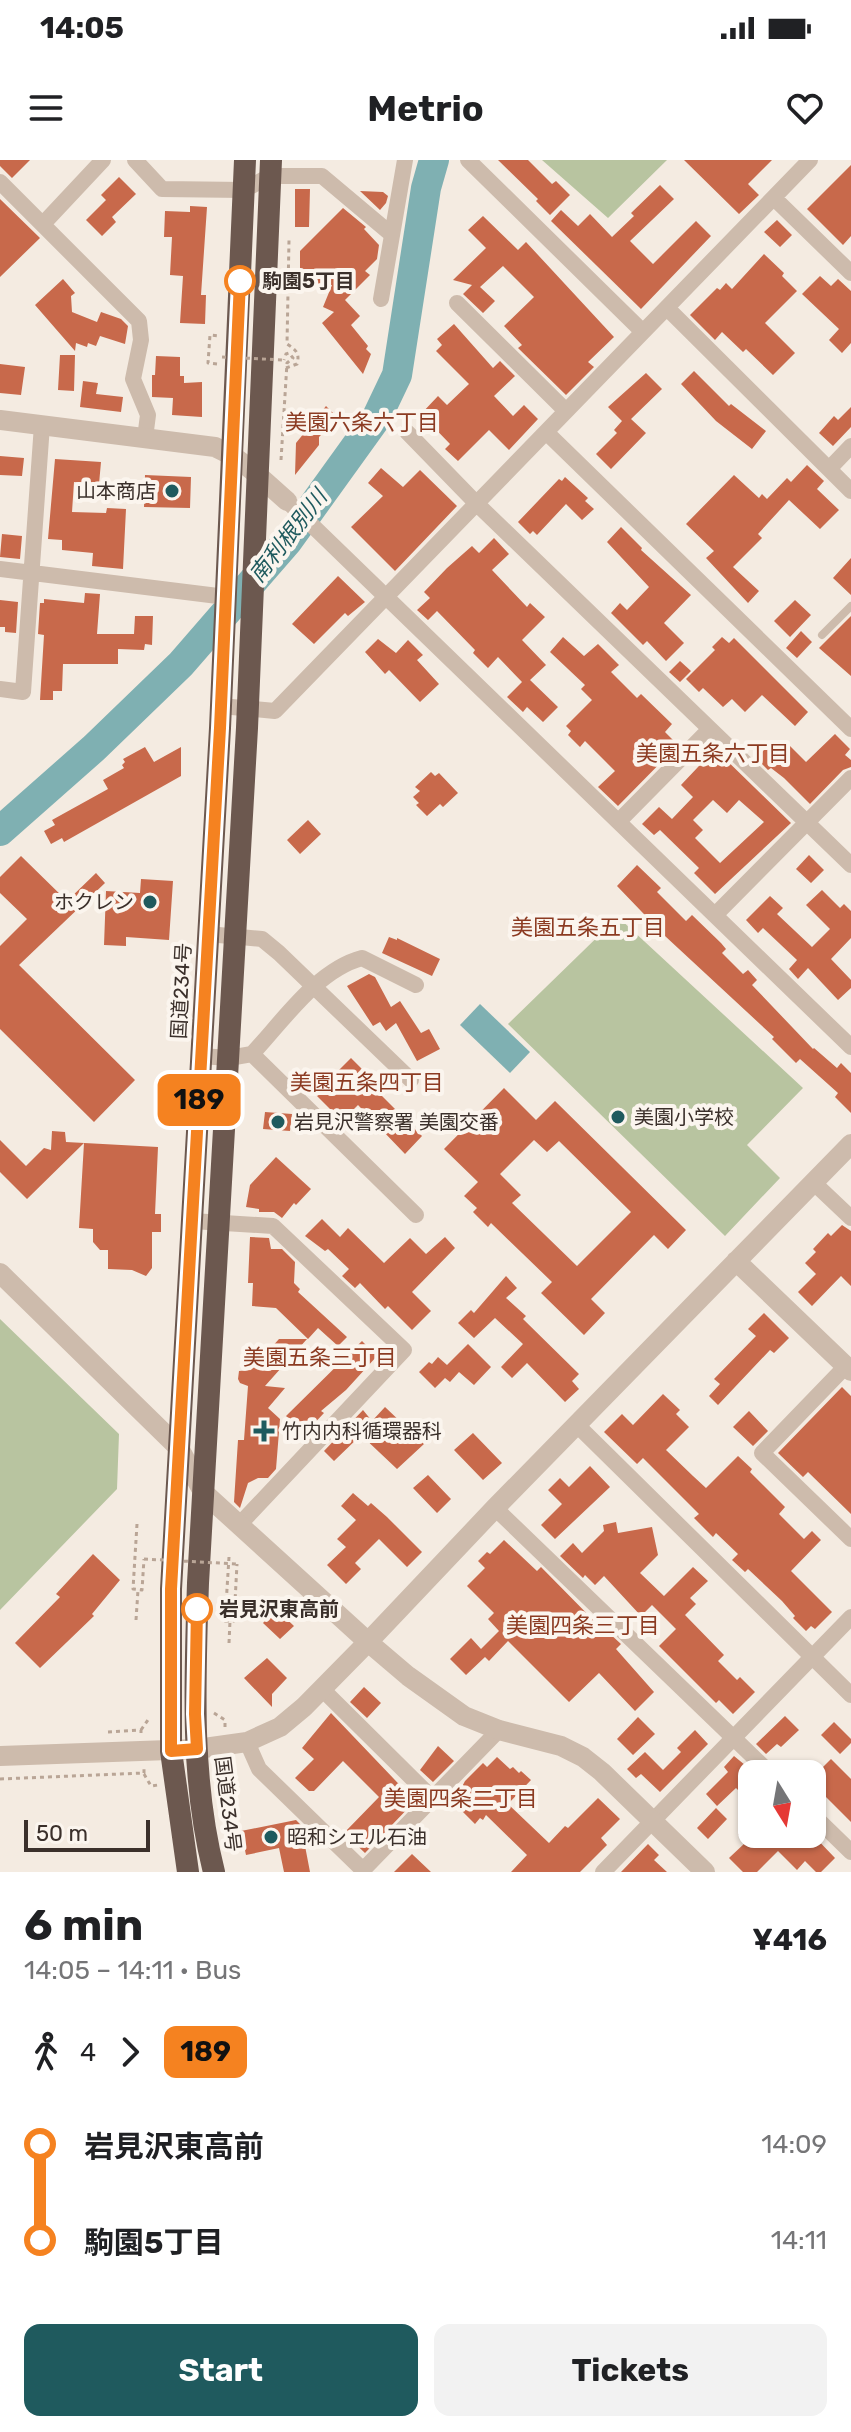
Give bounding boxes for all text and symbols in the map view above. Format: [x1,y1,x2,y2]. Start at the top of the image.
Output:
text: 14:05 [40,10,124,46]
icon: menu [24,86,68,130]
icon: heart [783,86,827,130]
text: Metrio [367,87,484,130]
marker: 駒園5丁目 [225,266,255,296]
place label: 駒園5丁目 [262,269,355,293]
district label: 美園六条六丁目 [285,409,439,436]
place label: 山本商店 [76,479,156,503]
marker: 山本商店 [163,482,181,500]
water label: 南利根別川 [243,483,334,588]
district label: 美園五条六丁目 [636,740,790,767]
place label: ホクレン [54,890,134,914]
marker: ホクレン [141,893,159,911]
district label: 美園五条五丁目 [511,914,665,941]
street label: 国道234号 [166,942,196,1040]
district label: 美園五条四丁目 [290,1069,444,1096]
line badge: 189 [153,1074,245,1126]
text: 189 [174,1083,224,1116]
place label: 美園小学校 [634,1105,734,1129]
marker: 美園小学校 [609,1108,627,1126]
place label: 岩見沢警察署 美園交番 [294,1110,499,1134]
marker: 岩見沢警察署 美園交番 [269,1113,287,1131]
district label: 美園五条三丁目 [243,1344,397,1371]
place label: 竹内内科循環器科 [282,1419,442,1443]
marker: 竹内内科循環器科 [253,1420,275,1442]
marker: 岩見沢東高前 [182,1594,212,1624]
place label: 岩見沢東高前 [219,1597,339,1621]
district label: 美園四条三丁目 [506,1612,660,1639]
street label: 国道234号 [210,1755,246,1853]
north arrow [738,1760,826,1848]
map controls [738,1760,826,1848]
district label: 美園四条二丁目 [384,1785,538,1812]
scale bar [24,1816,150,1852]
text: 50 m [36,1820,88,1847]
place label: 昭和シェル石油 [287,1825,427,1849]
marker: 昭和シェル石油 [262,1828,280,1846]
text: 6 min [24,1899,143,1951]
text: ¥416 [752,1922,827,1958]
text: 14:05 – 14:11 · Bus [24,1955,241,1986]
icon: walk [24,2030,68,2074]
icon: forward [108,2030,152,2074]
text: 189 [180,2035,231,2068]
text: 4 [80,2037,96,2068]
text: 岩見沢東高前 [84,2129,264,2165]
text: 14:09 [761,2129,827,2160]
text: 駒園5丁目 [84,2225,223,2261]
text: 14:11 [771,2225,827,2256]
button: Start [24,2324,418,2416]
button: Tickets [434,2324,827,2416]

